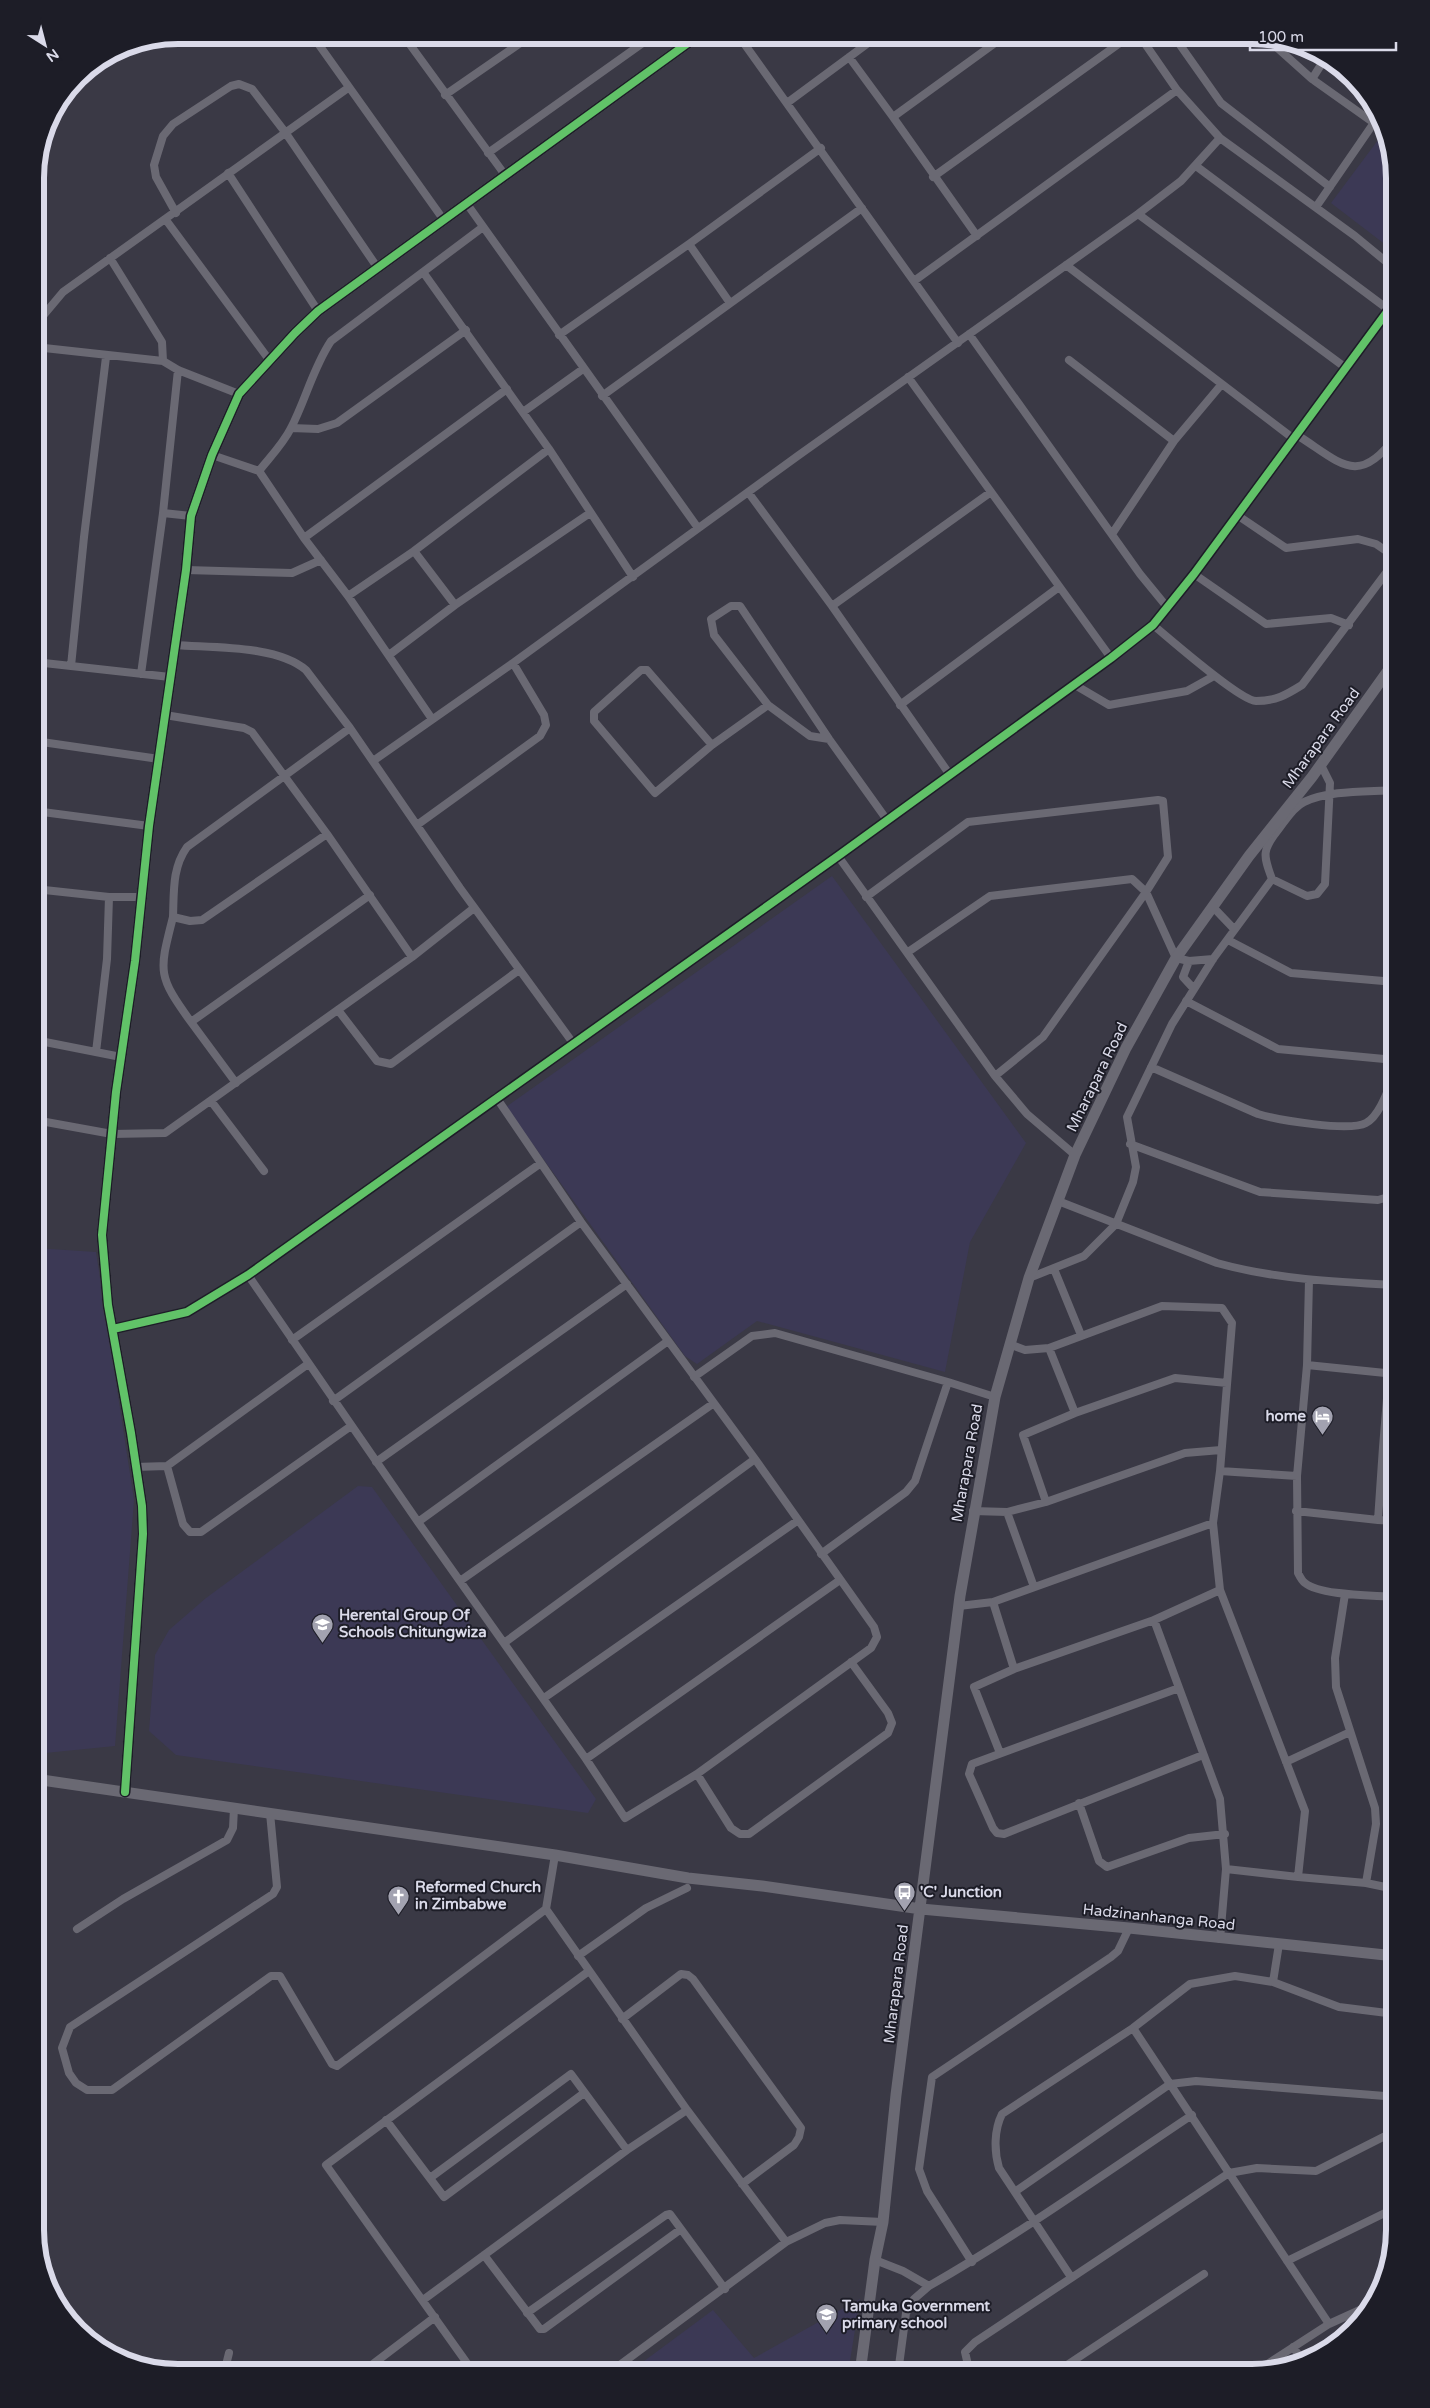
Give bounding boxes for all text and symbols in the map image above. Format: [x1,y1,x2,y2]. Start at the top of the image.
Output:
north arrow [20,20,70,70]
scale bar [1250,20,1396,52]
text: 100 m [1258,28,1304,46]
text: N [43,45,62,65]
street label: Mharapara Road [1279,684,1363,792]
street label: Mharapara Road [1063,1019,1131,1135]
street label: Mharapara Road [948,1402,986,1524]
hotel icon: home [1310,1404,1334,1435]
place label: home [1265,1407,1307,1425]
place label: Herental Group Of Schools Chitungwiza [339,1606,487,1642]
school or university icon: Herental Group Of Schools Chitungwiza [311,1612,335,1643]
place label: Reformed Church in Zimbabwe [415,1878,541,1913]
bus stop icon: 'C' Junction [892,1880,916,1911]
place label: 'C' Junction [920,1883,1002,1901]
church icon: Reformed Church in Zimbabwe [387,1884,411,1915]
street label: Hadzinanhanga Road [1082,1900,1236,1934]
street label: Mharapara Road [880,1923,912,2045]
place label: Tamuka Government primary school [841,2297,990,2333]
school or university icon: Tamuka Government primary school [814,2303,838,2334]

